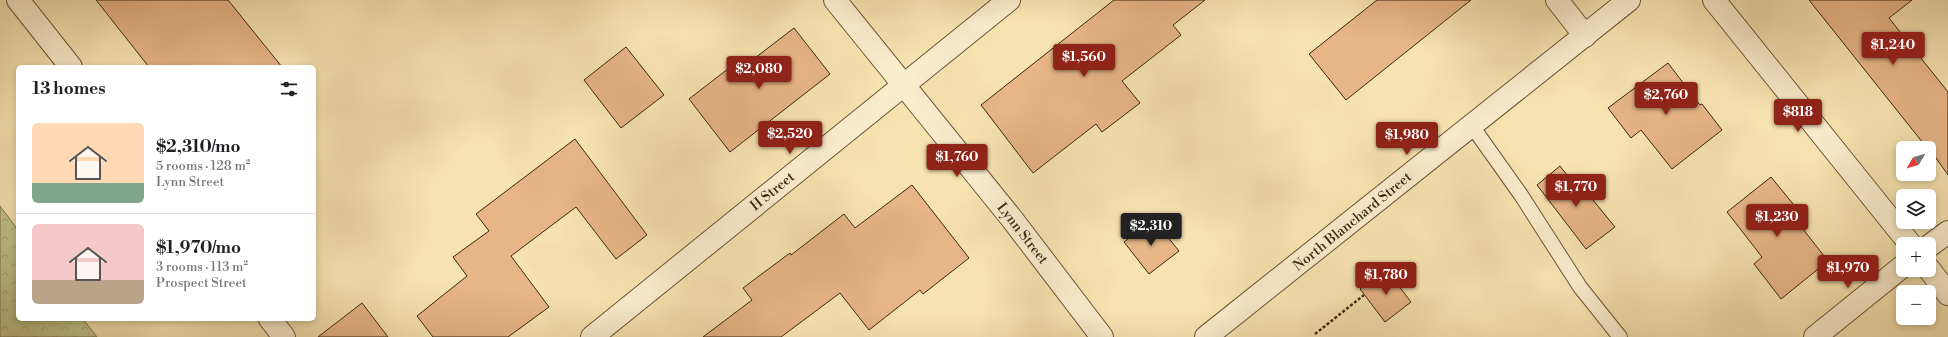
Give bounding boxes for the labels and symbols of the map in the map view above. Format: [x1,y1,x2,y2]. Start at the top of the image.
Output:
pin: $1,240 [1860,32,1926,66]
pin: $1,560 [1051,44,1117,78]
pin: $2,080 [726,56,792,90]
pin: $2,760 [1633,82,1699,116]
pin: $818 [1774,99,1822,133]
pin: $2,520 [757,121,823,155]
pin: $1,980 [1374,122,1440,156]
north arrow [1896,141,1936,181]
pin: $1,760 [924,144,990,178]
street label: H Street [747,168,799,215]
street label: North Blanchard Street [1290,168,1416,275]
pin: $1,770 [1543,174,1609,208]
street label: Lynn Street [993,199,1052,268]
pin: $1,230 [1744,204,1810,238]
pin: $2,310 [1118,213,1184,247]
pin: $1,970 [1815,255,1881,289]
pin: $1,780 [1353,262,1419,296]

